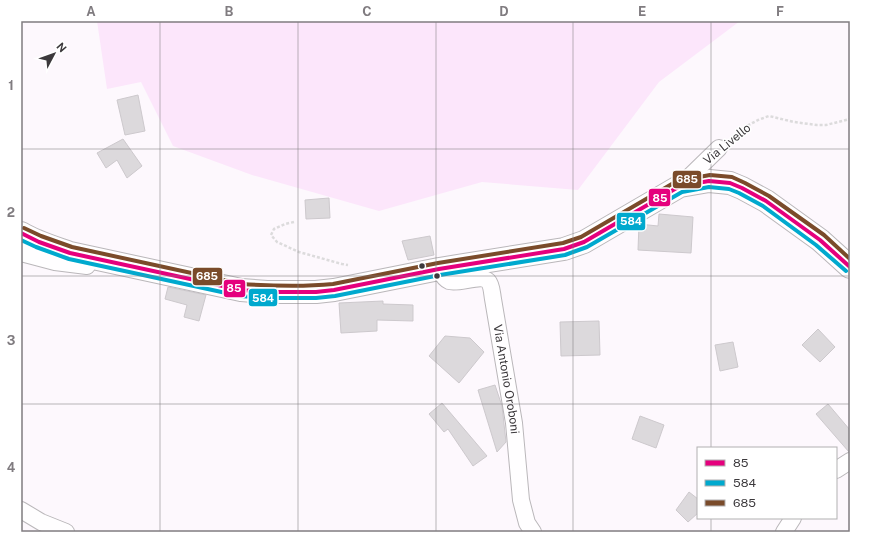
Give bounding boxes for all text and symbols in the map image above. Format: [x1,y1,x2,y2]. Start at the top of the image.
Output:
text: A [86,4,96,19]
text: B [225,4,234,19]
text: C [362,4,372,19]
text: D [499,4,509,19]
text: E [638,4,646,19]
text: F [776,4,784,19]
north arrow [34,34,74,74]
text: N [54,40,69,55]
text: 1 [8,78,14,93]
street label: Via Livello [701,121,754,167]
line badge: 685 [672,170,702,189]
text: 685 [676,173,698,185]
line badge: 85 [648,188,671,207]
text: 85 [653,192,667,204]
text: 2 [7,205,15,220]
line badge: 584 [616,212,646,231]
text: 584 [620,215,642,227]
unlabelled marker [417,261,427,271]
line badge: 685 [192,267,223,286]
text: 685 [196,270,218,282]
unlabelled marker [432,271,442,281]
line badge: 85 [223,279,246,298]
text: 85 [227,282,241,294]
line badge: 584 [248,288,278,307]
text: 584 [252,292,274,304]
street label: Via Antonio Oroboni [490,323,522,435]
text: 3 [7,333,16,348]
legend [697,447,837,519]
text: 85 [733,456,749,470]
text: 4 [7,460,16,475]
text: 584 [733,476,756,490]
text: 685 [733,496,756,510]

